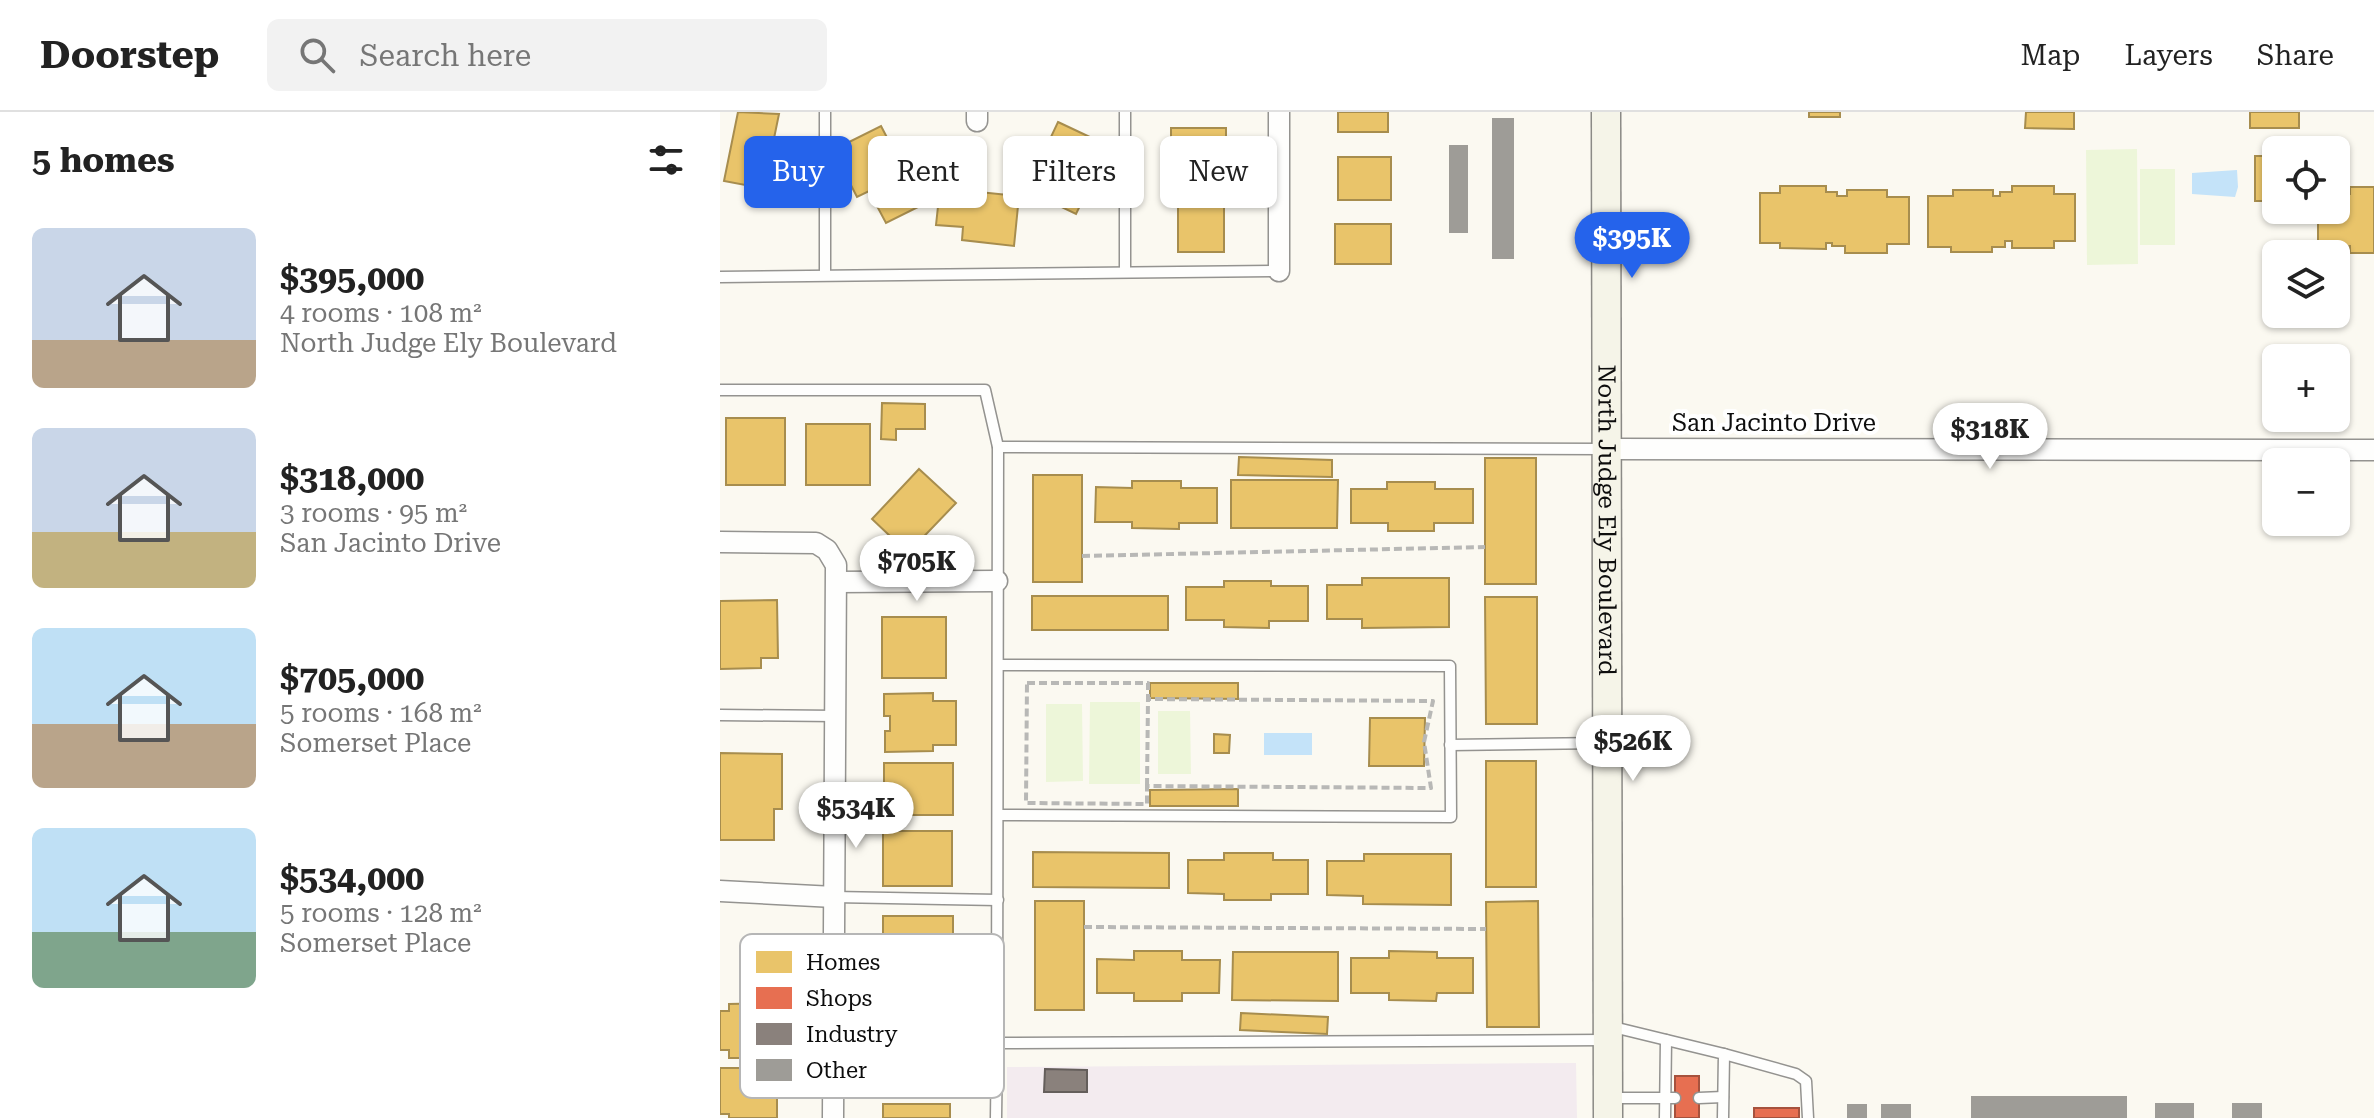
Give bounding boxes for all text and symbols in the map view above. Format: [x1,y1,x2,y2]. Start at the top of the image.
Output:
search box [267,19,827,91]
text: Doorstep [40,33,219,77]
icon: search [295,33,339,77]
text: Search here [359,38,531,73]
text: Map [2021,39,2080,72]
text: Layers [2124,39,2213,72]
text: Share [2257,39,2334,72]
chip: Buy [744,136,852,208]
chip: Rent [868,136,987,208]
chip: Filters [1003,136,1144,208]
chip: New [1160,136,1277,208]
map controls [2262,136,2350,536]
button: locate [2262,136,2350,224]
icon: filters [644,138,688,182]
text: 5 homes [32,140,175,180]
pin: $395K [1576,212,1688,280]
text: $395K [1593,223,1671,253]
button: layers [2262,240,2350,328]
text: $395,000 [280,258,424,298]
icon: home [96,260,192,356]
text: 4 rooms · 108 m² [280,298,482,328]
text: North Judge Ely Boulevard [280,328,617,358]
button: + [2262,344,2350,432]
street label: North Judge Ely Boulevard [1593,364,1621,676]
pin: $318K [1934,403,2046,471]
street label: San Jacinto Drive [1672,409,1876,437]
text: $318K [1951,414,2029,444]
button: − [2262,448,2350,536]
text: $318,000 [280,458,424,498]
icon: home [96,460,192,556]
text: 3 rooms · 95 m² [280,498,467,528]
text: San Jacinto Drive [280,528,501,558]
pin: $705K [861,535,973,603]
text: $705K [878,546,956,576]
text: $705,000 [280,658,424,698]
icon: home [96,660,192,756]
text: 5 rooms · 168 m² [280,698,482,728]
pin: $526K [1577,715,1689,783]
text: $526K [1594,726,1672,756]
text: Somerset Place [280,728,471,758]
pin: $534K [800,782,912,850]
text: $534K [817,793,895,823]
text: $534,000 [280,858,424,898]
icon: home [96,860,192,956]
text: 5 rooms · 128 m² [280,898,482,928]
text: Somerset Place [280,928,471,958]
legend [740,934,1004,1098]
text: Homes [806,950,880,975]
text: Shops [806,986,872,1011]
text: Industry [806,1022,897,1047]
text: Other [806,1058,867,1083]

